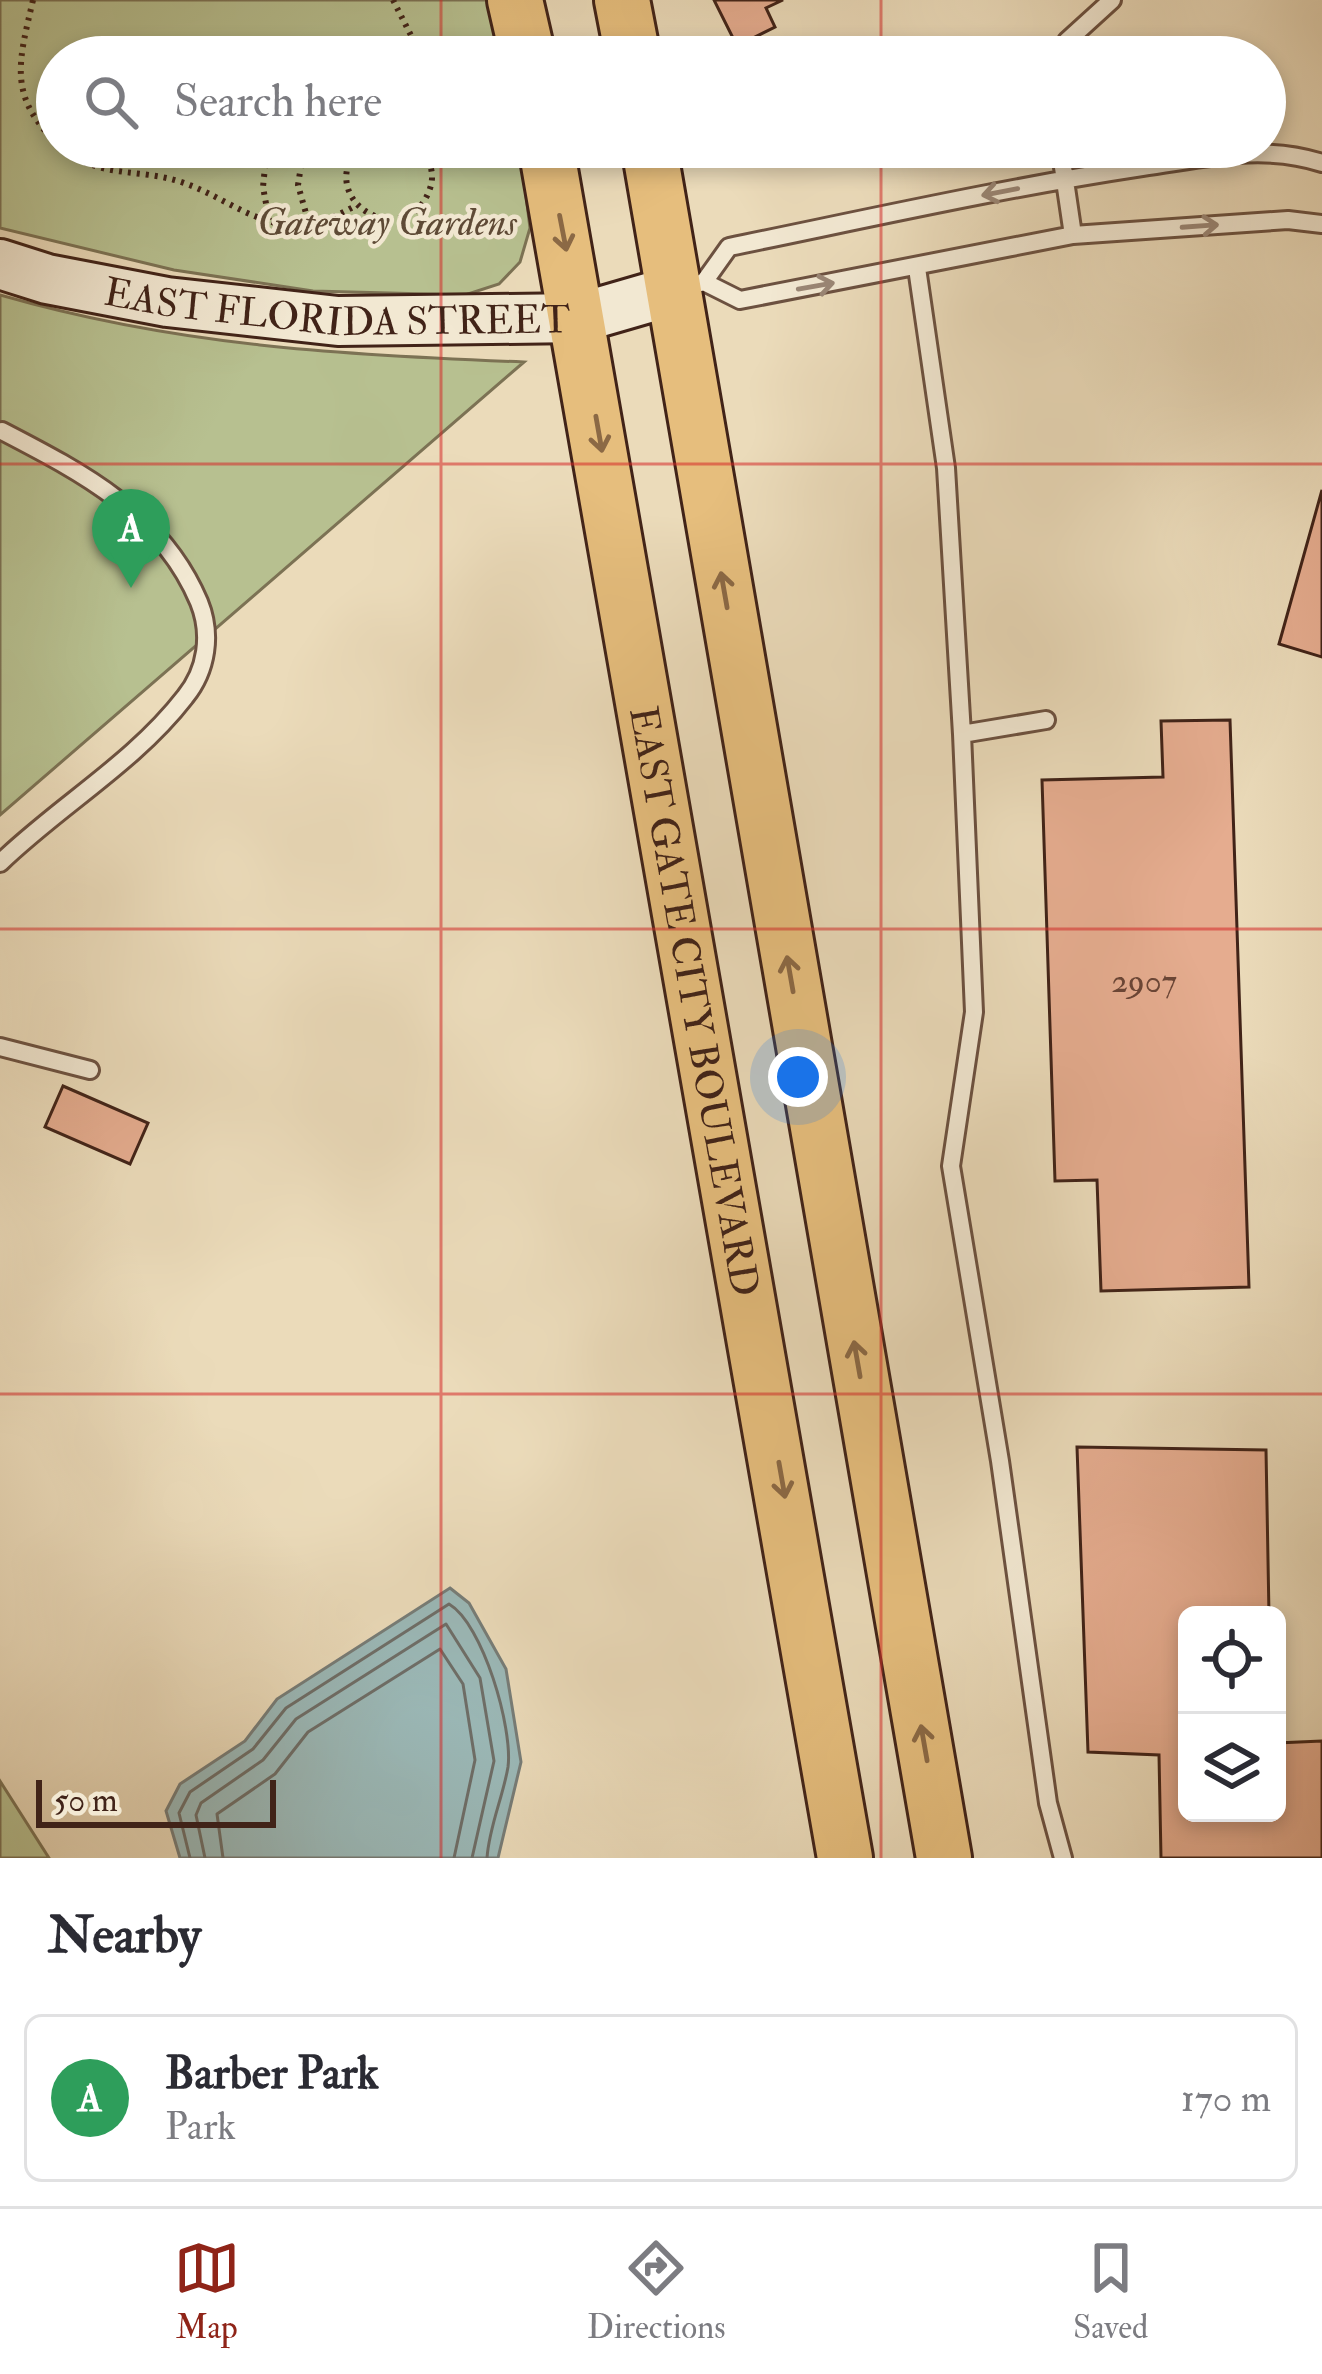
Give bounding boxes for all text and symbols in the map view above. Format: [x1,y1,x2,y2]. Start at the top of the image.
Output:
search box [36,36,1286,168]
icon: search [78,69,144,135]
text: Search here [174,74,382,130]
one-way arrow [981,182,1020,204]
park label: Gateway Gardens [257,198,518,247]
one-way arrow [553,212,575,251]
one-way arrow [1180,214,1219,237]
street label: EAST FLORIDA STREET [100,268,571,347]
one-way arrow [795,274,834,297]
one-way arrow [589,413,611,452]
pin: A [92,489,170,588]
one-way arrow [711,571,734,610]
street label: EAST GATE CITY BOULEVARD [618,703,769,1300]
one-way arrow [778,956,801,995]
house number: 2907 [1111,961,1177,1002]
your location [768,1047,828,1107]
one-way arrow [845,1340,867,1379]
one-way arrow [771,1459,794,1498]
map controls [1178,1606,1286,1822]
button: locate [1178,1606,1286,1714]
button: layers [1178,1714,1286,1822]
one-way arrow [911,1724,934,1763]
scale bar [36,1774,276,1827]
text: 50 m [54,1780,118,1821]
text: Nearby [48,1904,201,1968]
text: Barber Park [165,2046,379,2102]
text: A [78,2074,102,2123]
text: 170 m [1181,2074,1271,2123]
text: Park [165,2102,236,2151]
tab: Map [174,2235,240,2348]
tab: Directions [587,2235,726,2348]
tab: Saved [1073,2235,1148,2348]

